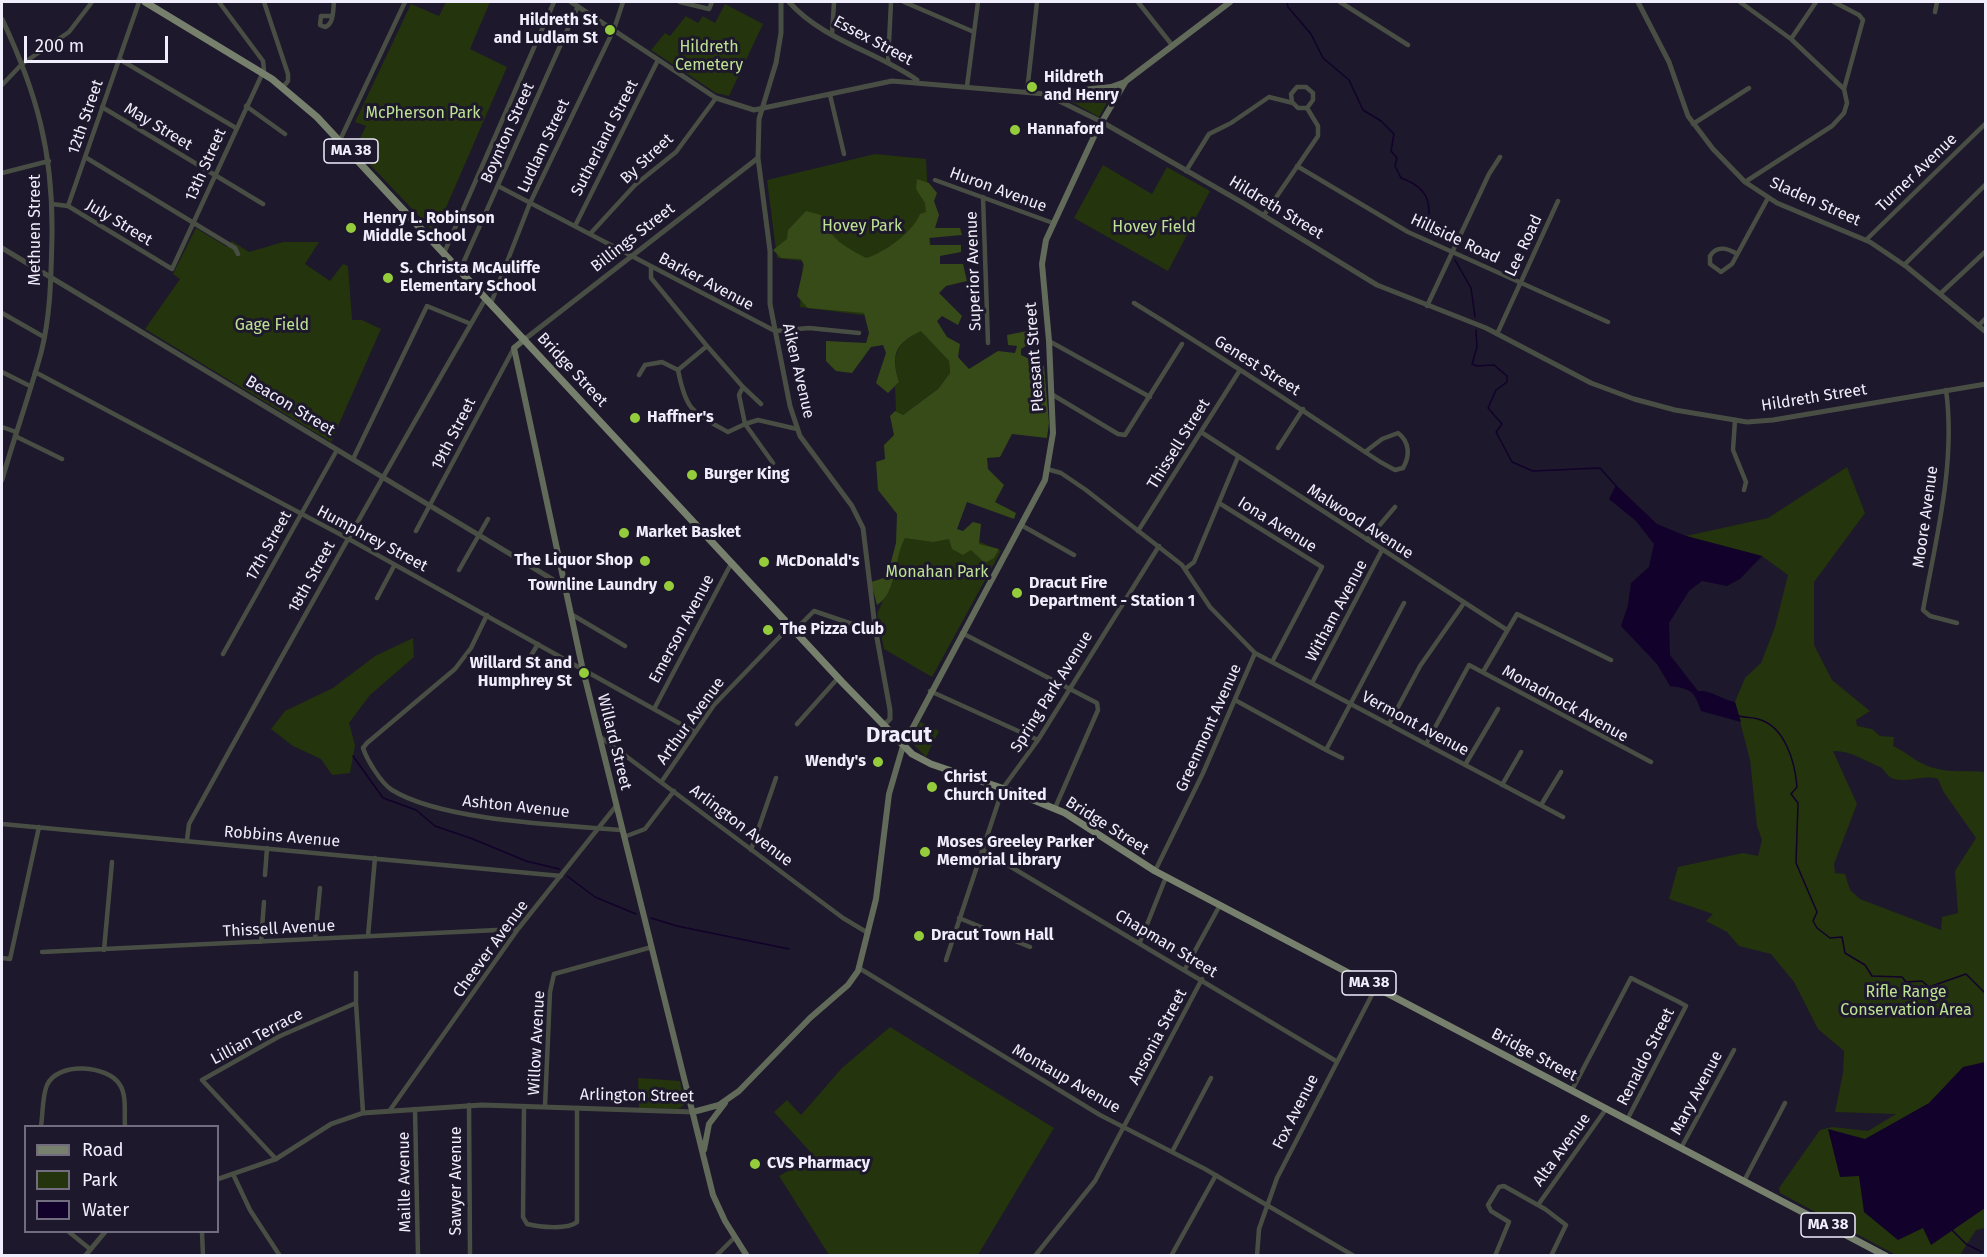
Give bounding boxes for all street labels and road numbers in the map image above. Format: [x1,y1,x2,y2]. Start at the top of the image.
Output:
street label: Essex Street [830,12,916,70]
street label: 12th Street [64,77,108,157]
street label: Sutherland Street [567,77,643,199]
street label: Boynton Street [477,80,539,186]
street label: Ludlam Street [514,96,574,196]
street label: May Street [120,99,196,155]
street label: 13th Street [181,126,231,204]
street label: By Street [617,130,677,188]
street label: Turner Avenue [1873,130,1961,216]
road number: MA 38 [324,139,378,163]
street label: Huron Avenue [947,164,1049,216]
street label: Hildreth Street [1225,172,1327,244]
street label: Sladen Street [1767,173,1863,231]
street label: Methuen Street [26,174,46,286]
street label: July Street [82,196,156,250]
street label: Billings Street [587,199,679,277]
street label: Hillside Road [1407,210,1503,268]
street label: Superior Avenue [962,211,986,331]
street label: Lee Road [1501,212,1547,280]
street label: Barker Avenue [655,249,757,315]
street label: Pleasant Street [1022,302,1048,412]
street label: Aiken Avenue [778,322,818,420]
street label: Bridge Street [533,329,611,411]
street label: Genest Street [1210,332,1304,400]
street label: Beacon Street [242,372,338,440]
street label: Hildreth Street [1760,380,1868,416]
street label: 19th Street [428,395,480,473]
street label: Thissell Street [1144,395,1214,493]
street label: Moore Avenue [1909,465,1943,569]
street label: Malwood Avenue [1303,481,1417,563]
street label: Iona Avenue [1234,493,1320,557]
street label: Humphrey Street [313,502,431,576]
street label: 17th Street [242,508,296,584]
street label: 18th Street [285,538,339,616]
street label: Witham Avenue [1302,557,1372,665]
street label: Emerson Avenue [645,571,719,687]
street label: Spring Park Avenue [1007,628,1097,756]
street label: Greenmont Avenue [1172,661,1246,795]
street label: Monadnock Avenue [1499,661,1631,747]
street label: Arthur Avenue [653,674,729,768]
street label: Vermont Avenue [1358,688,1472,760]
street label: Willard Street [593,692,635,792]
street label: Arlington Avenue [686,781,796,871]
street label: Ashton Avenue [461,792,571,822]
street label: Bridge Street [1062,793,1152,859]
street label: Robbins Avenue [223,822,341,852]
street label: Cheever Avenue [449,897,533,1001]
street label: Chapman Street [1111,906,1221,982]
street label: Thissell Avenue [222,916,336,942]
road number: MA 38 [1342,971,1396,995]
street label: Ansonia Street [1125,986,1191,1088]
street label: Willow Avenue [525,990,549,1096]
street label: Lillian Terrace [208,1005,306,1069]
street label: Renaldo Street [1613,1005,1679,1109]
street label: Bridge Street [1488,1024,1580,1086]
street label: Montaup Avenue [1009,1040,1123,1118]
street label: Mary Avenue [1667,1048,1727,1138]
street label: Fox Avenue [1269,1071,1323,1153]
street label: Arlington Street [580,1085,694,1107]
street label: Alta Avenue [1529,1110,1595,1190]
street label: Sawyer Avenue [447,1127,467,1235]
street label: Maille Avenue [395,1131,415,1233]
road number: MA 38 [1801,1213,1855,1237]

